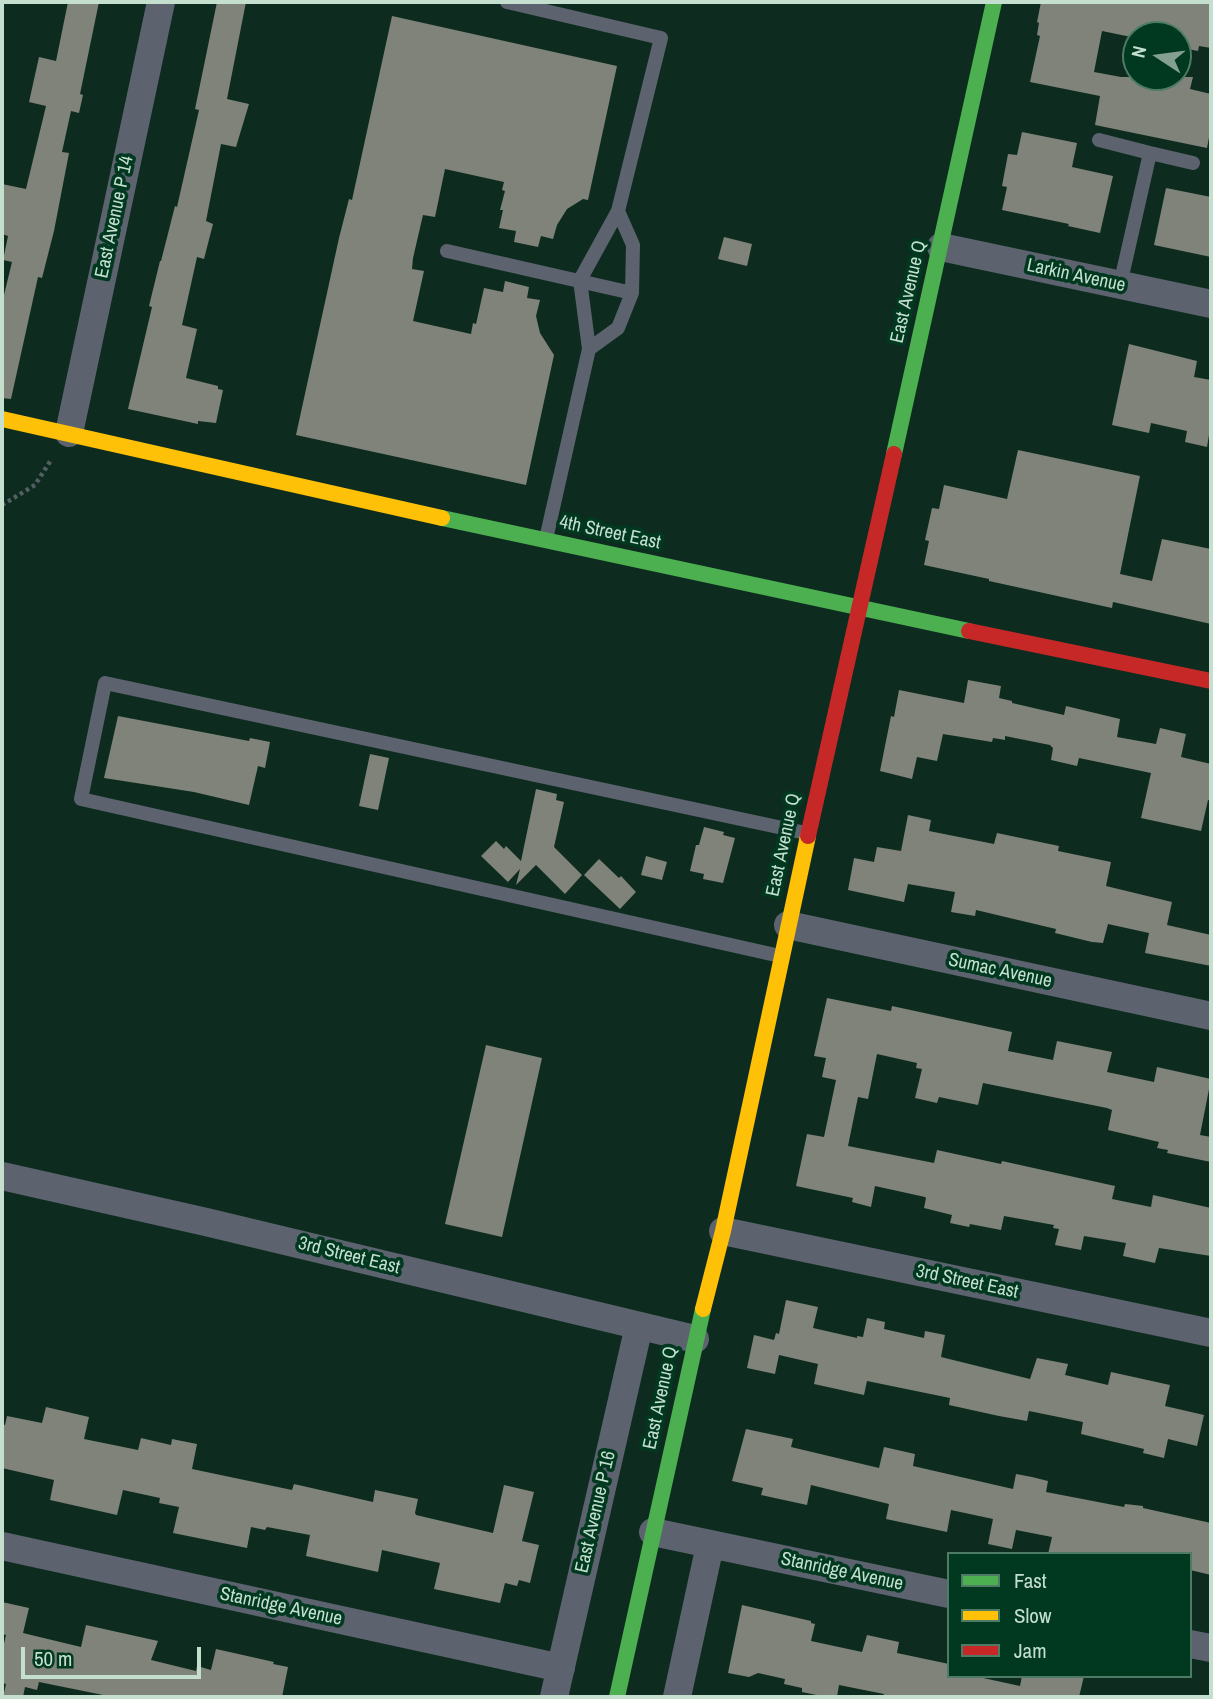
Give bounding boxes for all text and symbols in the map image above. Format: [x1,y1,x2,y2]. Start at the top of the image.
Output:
north arrow [1122,21,1192,91]
text: N [1125,43,1152,60]
street label: East Avenue P 14 [91,154,139,280]
street label: East Avenue Q [886,239,932,345]
street label: Larkin Avenue [1025,254,1127,298]
street label: 4th Street East [557,511,663,555]
street label: East Avenue Q [762,792,806,898]
street label: Sumac Avenue [946,949,1054,993]
street label: 3rd Street East [296,1232,402,1280]
street label: 3rd Street East [914,1260,1020,1304]
street label: East Avenue Q [639,1345,683,1451]
street label: East Avenue P 16 [571,1449,621,1575]
street label: Stanridge Avenue [779,1548,905,1596]
legend [947,1552,1192,1678]
text: Fast [1014,1566,1047,1595]
street label: Stanridge Avenue [218,1583,344,1631]
text: Slow [1014,1601,1051,1630]
scale bar [24,1632,205,1676]
text: Jam [1014,1636,1047,1665]
text: 50 m [34,1644,72,1673]

